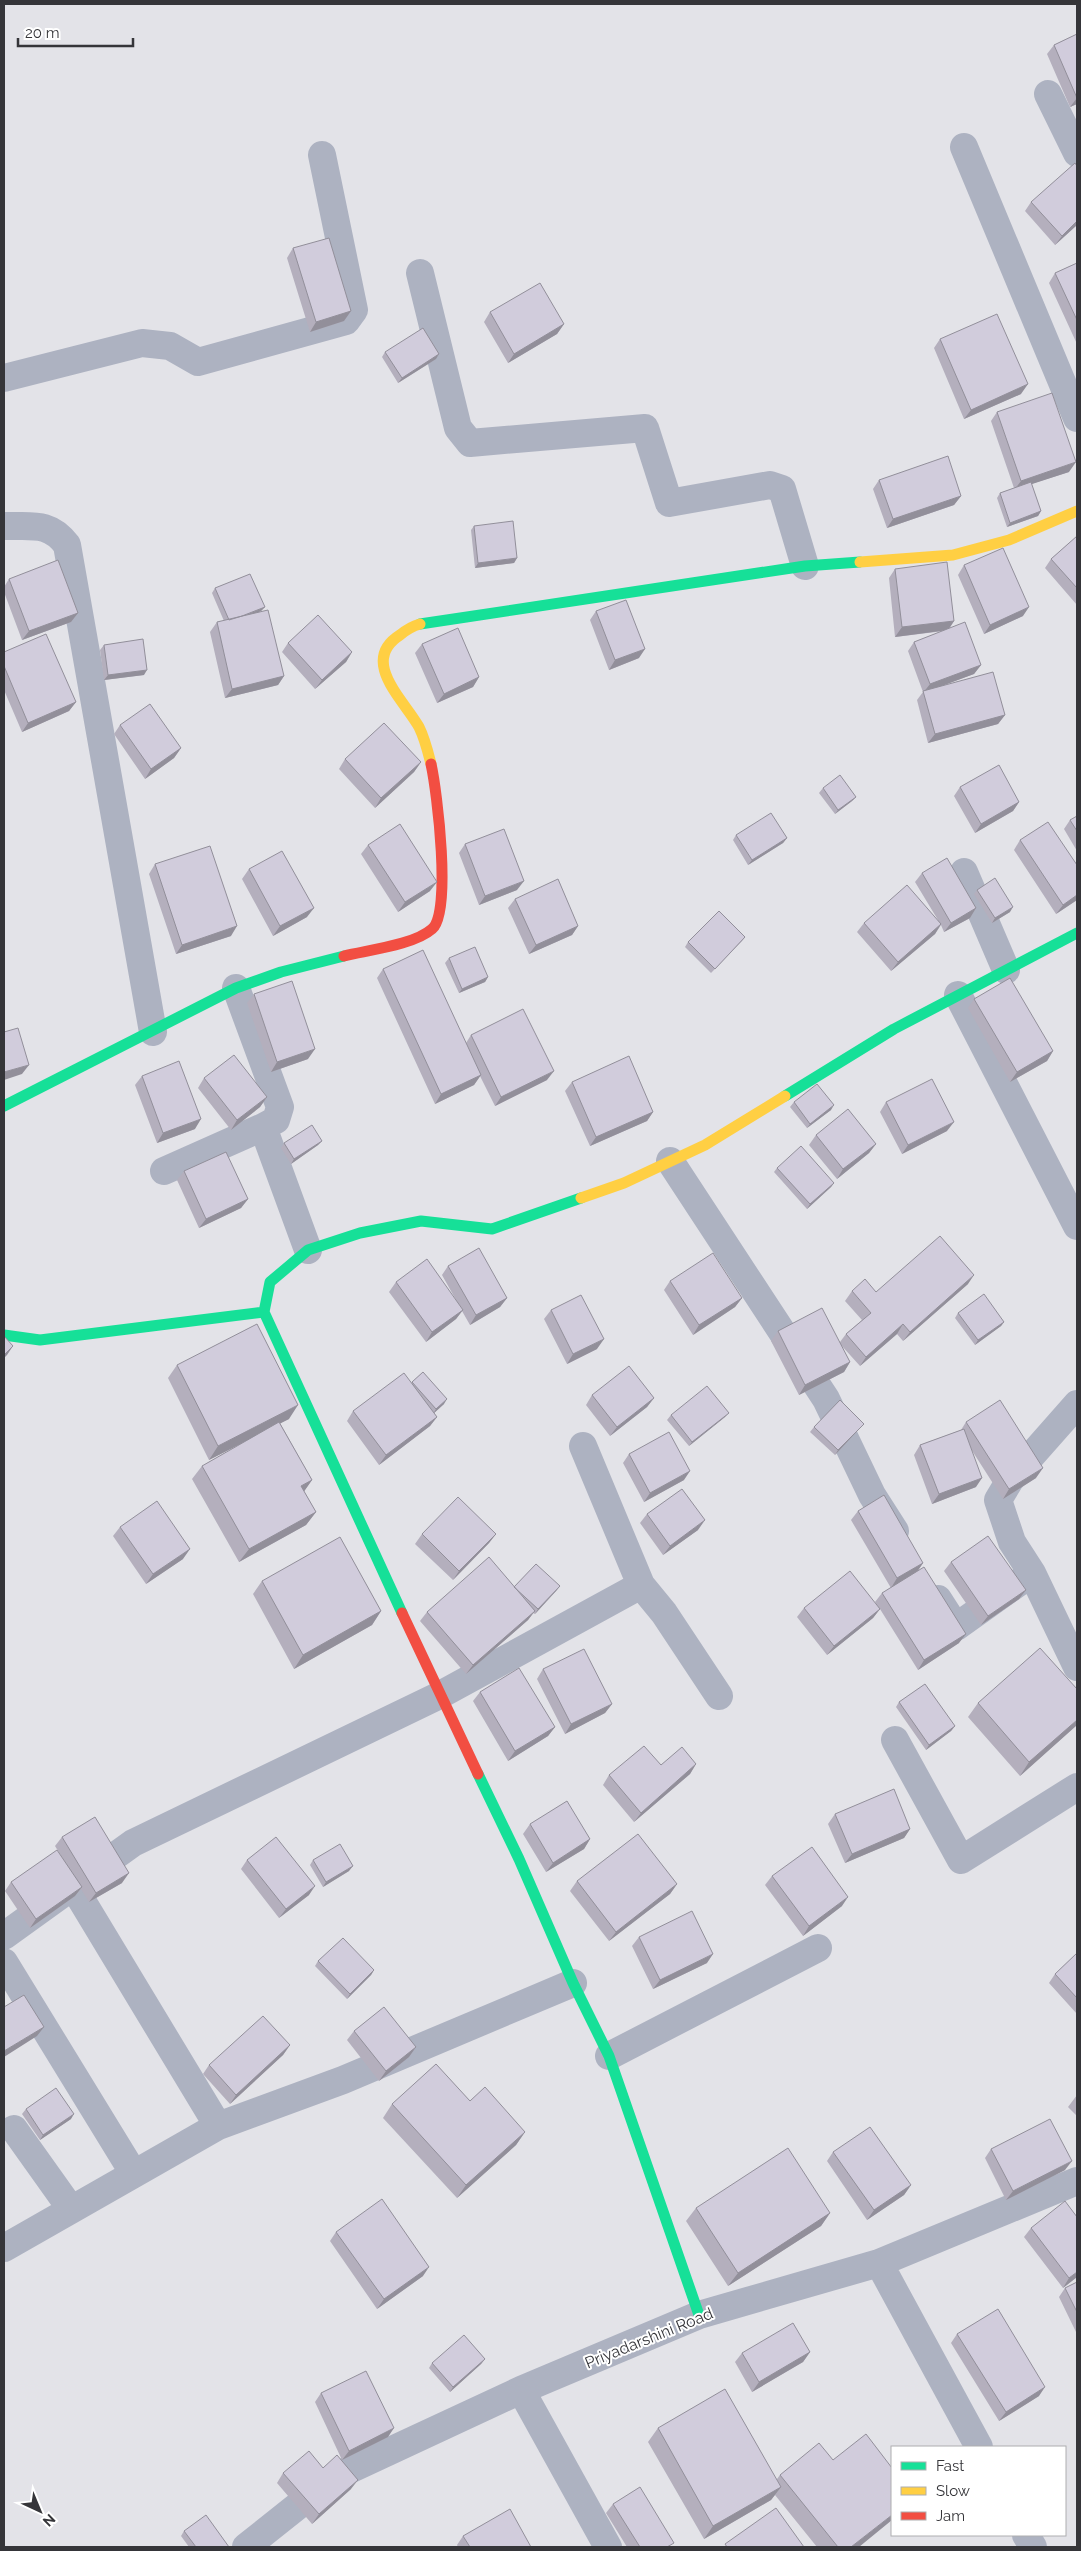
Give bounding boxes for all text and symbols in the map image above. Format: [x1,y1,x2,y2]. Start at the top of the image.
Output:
scale bar [18,15,132,47]
text: 20 m [25,24,60,42]
street label: Priyadarshini Road [582,2304,716,2372]
legend [891,2446,1066,2536]
text: Fast [936,2457,964,2475]
text: Slow [936,2482,970,2500]
north arrow [15,2486,65,2536]
text: Jam [936,2507,965,2525]
text: N [40,2511,58,2530]

